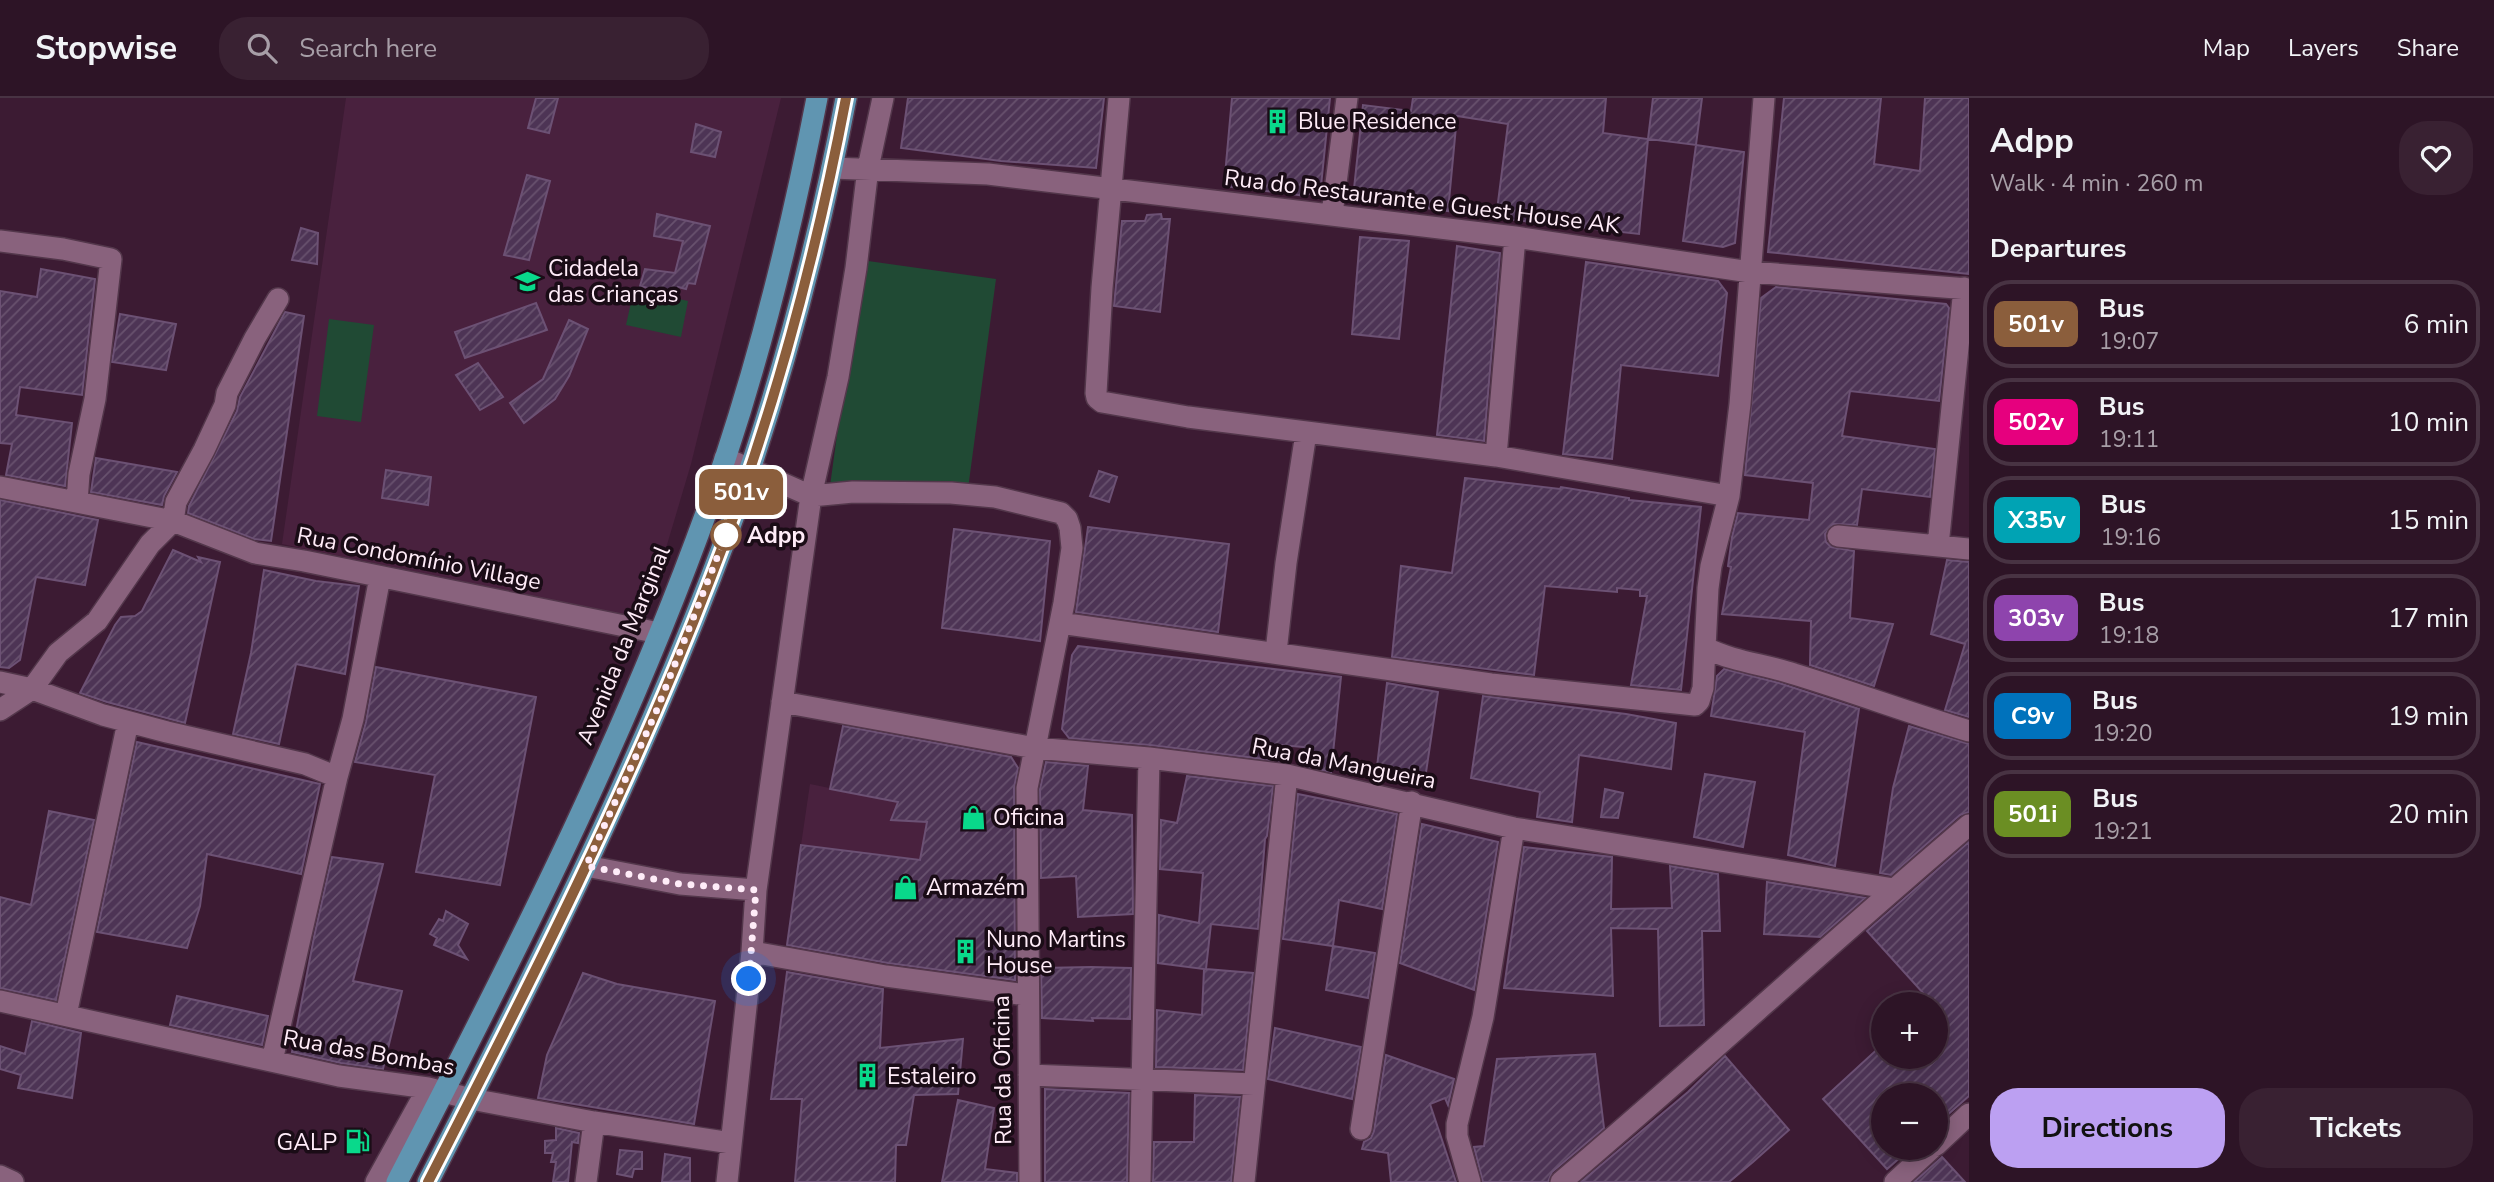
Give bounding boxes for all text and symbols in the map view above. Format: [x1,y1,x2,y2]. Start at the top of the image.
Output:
search box [219,17,709,80]
text: Stopwise [35,26,177,71]
icon: search [243,29,281,67]
text: Search here [299,31,437,66]
text: Map [2203,32,2250,64]
text: Layers [2288,32,2359,64]
text: Share [2397,32,2459,64]
place label: Blue Residence [1298,106,1457,137]
building icon: Blue Residence [1264,107,1292,135]
text: Adpp [1990,119,2074,164]
button: heart [2399,121,2473,195]
street label: Rua do Restaurante e Guest House AK [1223,162,1622,241]
text: Walk · 4 min · 260 m [1990,168,2203,199]
text: Departures [1990,231,2126,266]
place label: Cidadela das Crianças [548,253,679,310]
school or university icon: Cidadela das Crianças [514,267,542,295]
text: Bus [2099,291,2145,326]
text: 6 min [2404,307,2469,342]
text: 501v [2008,308,2064,340]
text: 19:07 [2099,326,2159,357]
text: Bus [2099,389,2145,424]
text: 10 min [2388,405,2469,440]
text: 502v [2008,406,2064,438]
text: 19:11 [2099,424,2159,455]
line badge: 501v [692,469,790,515]
text: 501v [713,476,769,508]
text: Bus [2101,487,2146,522]
text: 15 min [2388,503,2469,538]
text: X35v [2008,504,2066,536]
street label: Rua Condomínio Village [294,520,544,597]
marker: Adpp [711,520,741,550]
place label: Adpp [747,520,805,551]
text: 19:16 [2101,522,2161,553]
street label: Avenida da Marginal [569,541,678,749]
text: Bus [2099,585,2145,620]
text: 17 min [2388,601,2469,636]
text: 303v [2008,602,2064,634]
text: 19:18 [2099,620,2159,651]
text: Bus [2092,683,2138,718]
text: 19 min [2388,699,2469,734]
text: C9v [2011,700,2054,732]
text: 19:20 [2092,718,2152,749]
street label: Rua da Mangueira [1249,730,1439,797]
text: Bus [2092,781,2138,816]
text: 20 min [2388,797,2469,832]
text: 501i [2008,798,2057,830]
place label: Oficina [993,802,1065,833]
shop icon: Oficina [959,803,987,831]
text: 19:21 [2092,816,2153,847]
place label: Armazém [926,872,1025,903]
shop icon: Armazém [892,873,920,901]
place label: Nuno Martins House [986,924,1126,981]
building icon: Nuno Martins House [952,938,980,966]
your location [731,961,766,996]
map controls [1871,992,1948,1160]
button: + [1871,992,1948,1069]
street label: Rua da Oficina [986,995,1019,1145]
street label: Rua das Bombas [281,1022,457,1083]
place label: Estaleiro [887,1061,977,1092]
building icon: Estaleiro [853,1062,881,1090]
button: − [1871,1083,1948,1160]
button: Directions [1990,1088,2225,1168]
button: Tickets [2239,1088,2473,1168]
place label: GALP [276,1127,337,1158]
fuel station icon: GALP [343,1128,371,1156]

